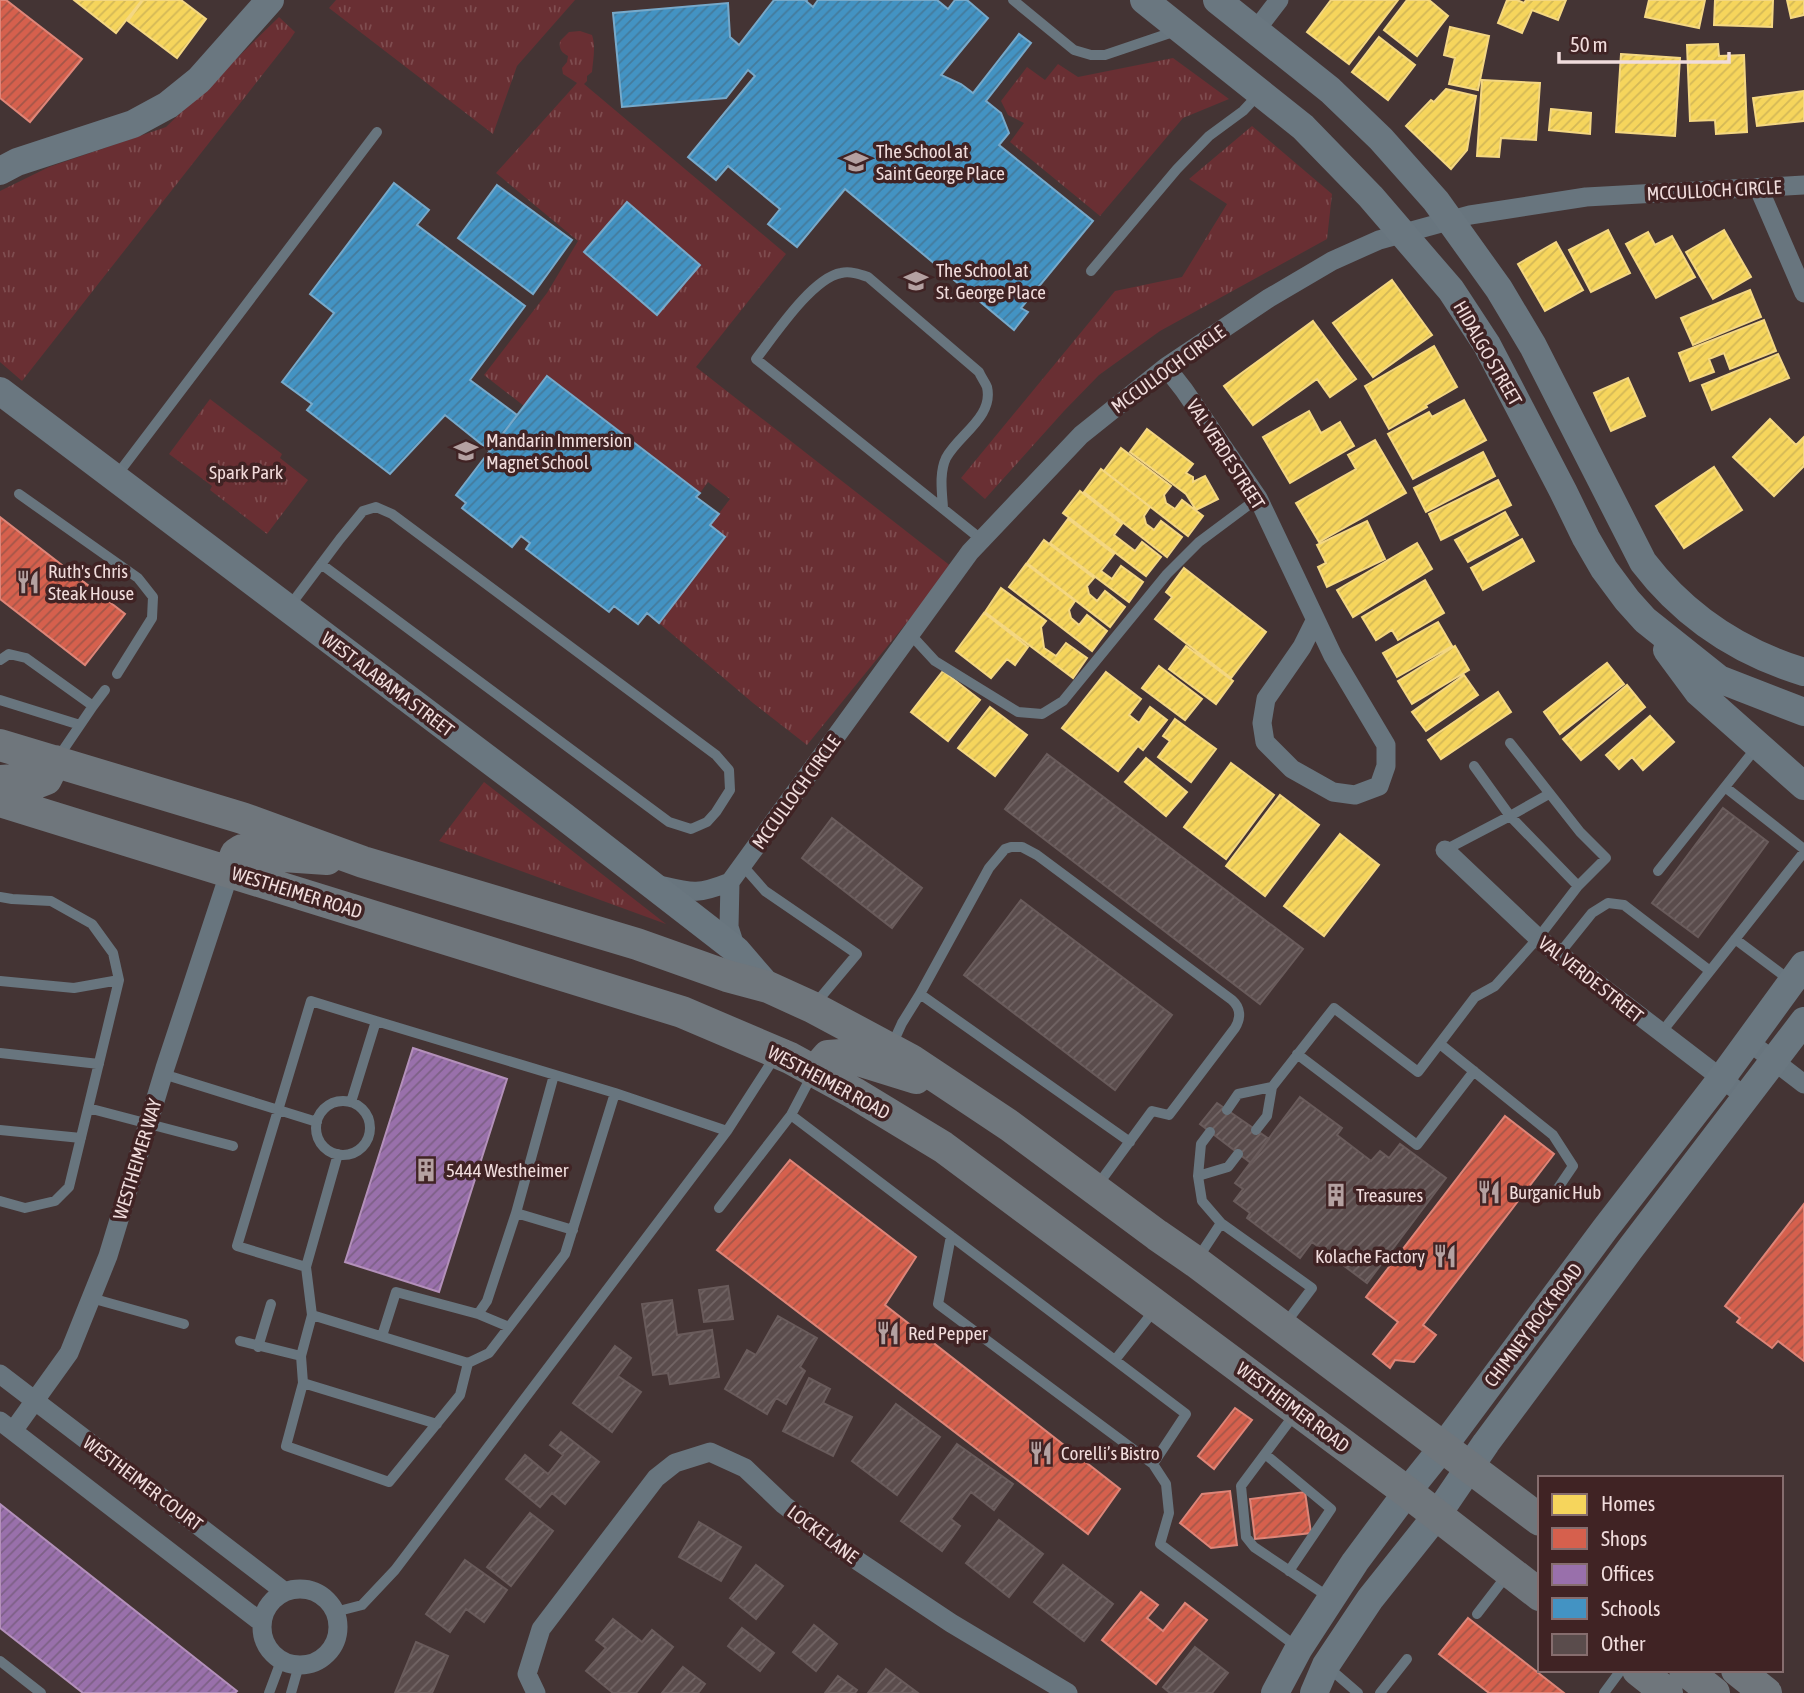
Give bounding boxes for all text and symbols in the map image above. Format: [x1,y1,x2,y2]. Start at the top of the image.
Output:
scale bar [1559,21,1729,65]
text: 50 m [1570,32,1608,56]
place label: The School at Saint George Place [876,140,1005,184]
school or university icon: The School at Saint George Place [842,148,870,176]
street label: MCCULLOCH CIRCLE [1646,175,1782,205]
place label: The School at St. George Place [936,259,1046,303]
school or university icon: The School at St. George Place [902,267,930,295]
street label: HIDALGO STREET [1449,297,1527,410]
street label: MCCULLOCH CIRCLE [1107,320,1229,418]
street label: VAL VERDE STREET [1182,395,1270,514]
place label: Mandarin Immersion Magnet School [486,429,632,473]
school or university icon: Mandarin Immersion Magnet School [452,437,480,465]
park label: Spark Park [209,461,284,483]
place label: Ruth's Chris Steak House [48,560,134,604]
restaurant icon: Ruth's Chris Steak House [14,568,42,596]
street label: WEST ALABAMA STREET [317,627,459,741]
street label: MCCULLOCH CIRCLE [747,731,845,853]
street label: WESTHEIMER ROAD [229,862,365,922]
street label: VAL VERDE STREET [1534,931,1648,1027]
street label: WESTHEIMER ROAD [764,1040,894,1124]
street label: WESTHEIMER WAY [108,1095,166,1222]
building icon: 5444 Westheimer [412,1156,440,1184]
place label: 5444 Westheimer [446,1159,569,1181]
restaurant icon: Burganic Hub [1475,1178,1503,1206]
building icon: Treasures [1322,1181,1350,1209]
place label: Burganic Hub [1509,1181,1601,1203]
place label: Treasures [1356,1184,1423,1206]
restaurant icon: Kolache Factory [1431,1242,1459,1270]
place label: Kolache Factory [1315,1245,1425,1267]
street label: CHIMNEY ROCK ROAD [1479,1259,1587,1391]
restaurant icon: Red Pepper [874,1319,902,1347]
place label: Red Pepper [908,1322,988,1344]
street label: WESTHEIMER ROAD [1232,1357,1354,1457]
street label: WESTHEIMER COURT [79,1431,207,1535]
restaurant icon: Corelli’s Bistro [1027,1439,1055,1467]
place label: Corelli’s Bistro [1061,1442,1160,1464]
legend [1538,1476,1783,1672]
text: Homes [1601,1491,1655,1515]
street label: LOCKE LANE [783,1500,863,1568]
text: Shops [1601,1526,1647,1550]
text: Offices [1601,1561,1654,1585]
text: Schools [1601,1596,1661,1620]
text: Other [1601,1631,1646,1655]

